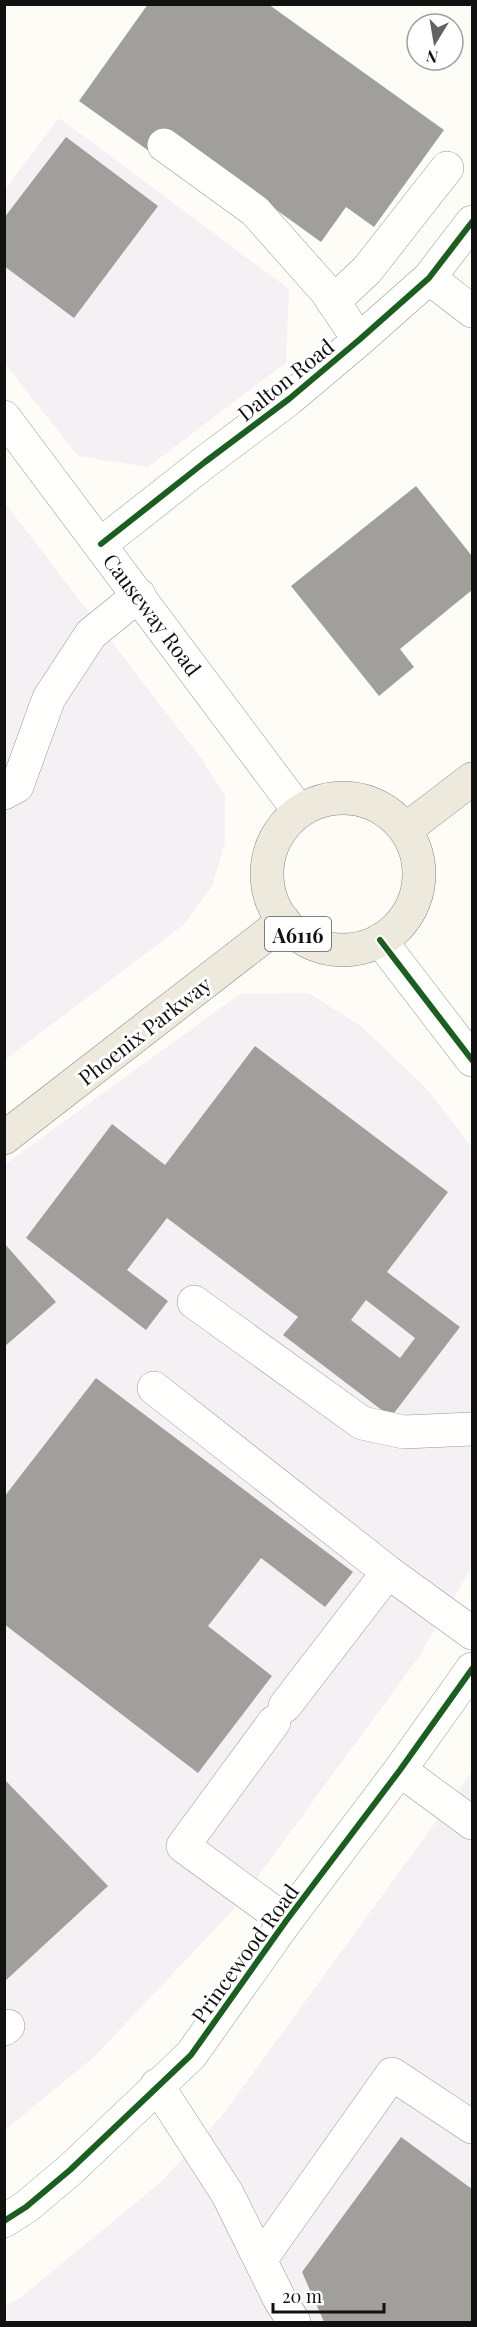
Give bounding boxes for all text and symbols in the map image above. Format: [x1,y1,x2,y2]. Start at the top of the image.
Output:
north arrow [405,12,465,72]
text: N [424,46,440,69]
street label: Dalton Road [231,332,339,426]
street label: Causeway Road [98,547,208,681]
road number: A6116 [265,917,331,951]
street label: Phoenix Parkway [72,969,216,1091]
street label: Princewood Road [184,1878,304,2028]
scale bar [273,2276,384,2314]
text: 20 m [282,2284,322,2308]

